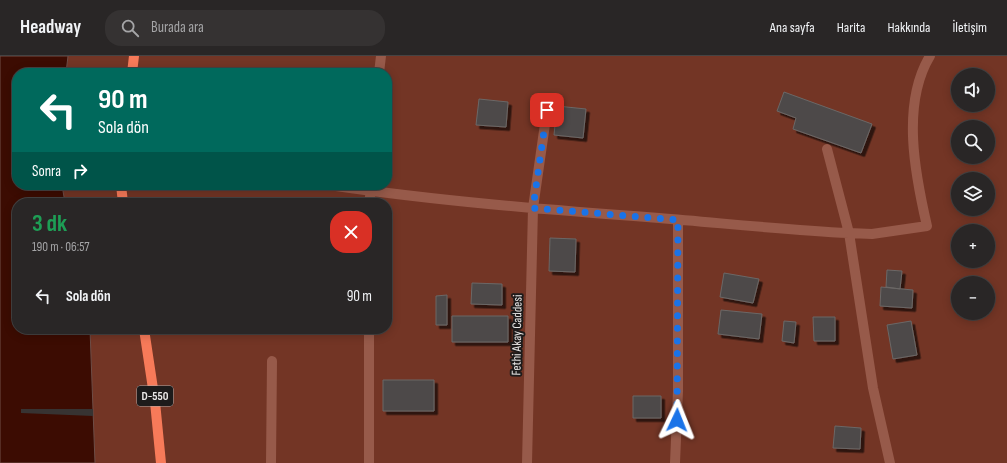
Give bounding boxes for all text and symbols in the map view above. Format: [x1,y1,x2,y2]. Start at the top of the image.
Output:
search box [105,10,385,46]
text: Headway [20,16,81,39]
icon: search [119,17,141,39]
text: Burada ara [151,18,204,37]
text: Ana sayfa [770,19,815,36]
text: Harita [837,19,865,36]
text: Hakkında [887,19,930,36]
text: İletişim [952,19,987,36]
map controls [951,68,995,320]
button: sound [951,68,995,112]
text: 90 m [98,83,148,116]
icon: left [32,84,84,136]
pin [530,93,564,127]
icon: arrive [536,99,558,121]
text: Sola dön [98,117,149,138]
button: search [951,120,995,164]
icon: right [69,160,91,182]
text: Sonra [32,162,61,181]
button: layers [951,172,995,216]
text: 3 dk [32,209,67,238]
button: close [330,211,372,253]
button: + [951,224,995,268]
text: 190 m · 06:57 [32,239,90,255]
button: − [951,276,995,320]
icon: left [32,285,54,307]
text: Sola dön [66,287,111,306]
text: 90 m [347,287,372,306]
street label: Fethi Akay Caddesi [508,294,526,376]
road number: D-550 [137,386,173,406]
position arrow [656,399,698,441]

